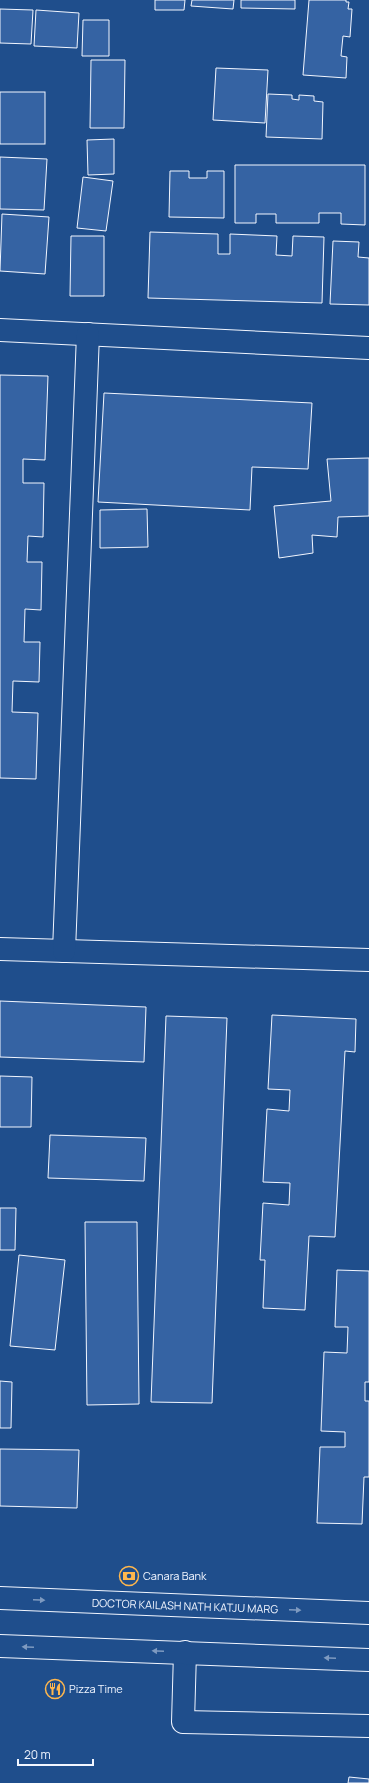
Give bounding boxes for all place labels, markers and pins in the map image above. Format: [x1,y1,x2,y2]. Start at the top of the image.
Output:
bank icon: Canara Bank [118,1565,140,1587]
place label: Canara Bank [143,1568,207,1583]
restaurant icon: Pizza Time [44,1678,66,1700]
place label: Pizza Time [69,1681,123,1696]

